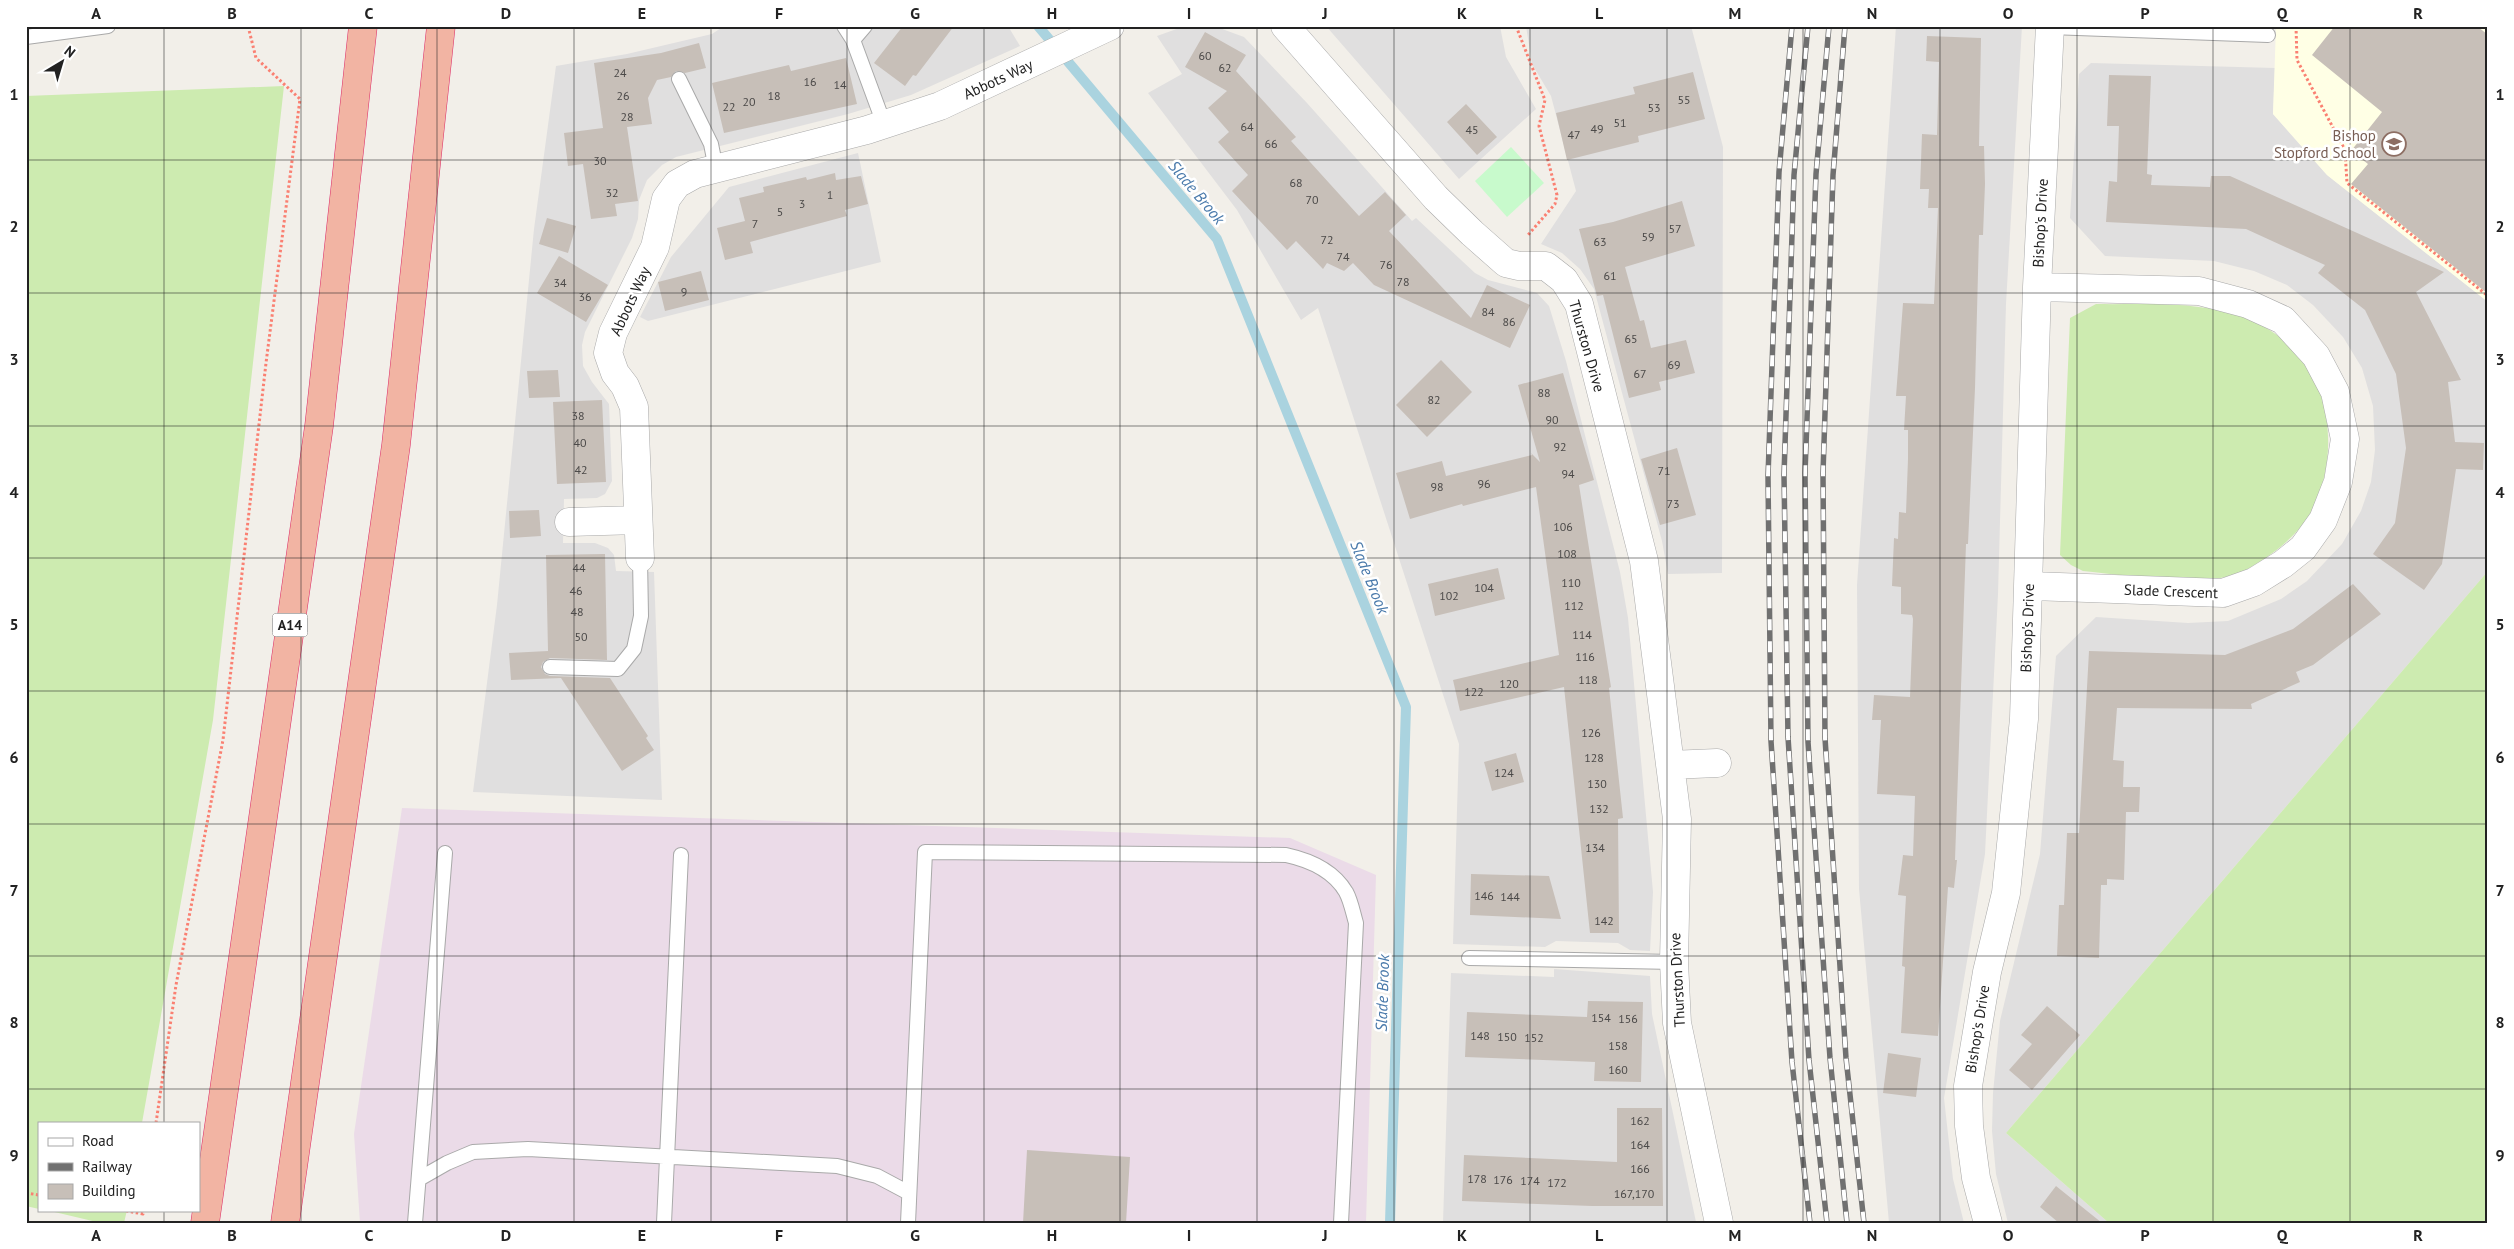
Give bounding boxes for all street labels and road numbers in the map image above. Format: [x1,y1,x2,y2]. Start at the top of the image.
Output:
street label: Abbots Way [960,55,1036,103]
street label: Bishop's Drive [2028,178,2052,268]
street label: Abbots Way [606,263,654,339]
street label: Thurston Drive [1565,298,1609,394]
street label: Slade Crescent [2124,580,2218,602]
street label: Bishop's Drive [2016,583,2038,673]
road number: A14 [272,614,308,636]
street label: Thurston Drive [1665,932,1689,1028]
street label: Bishop's Drive [1961,984,1993,1074]

